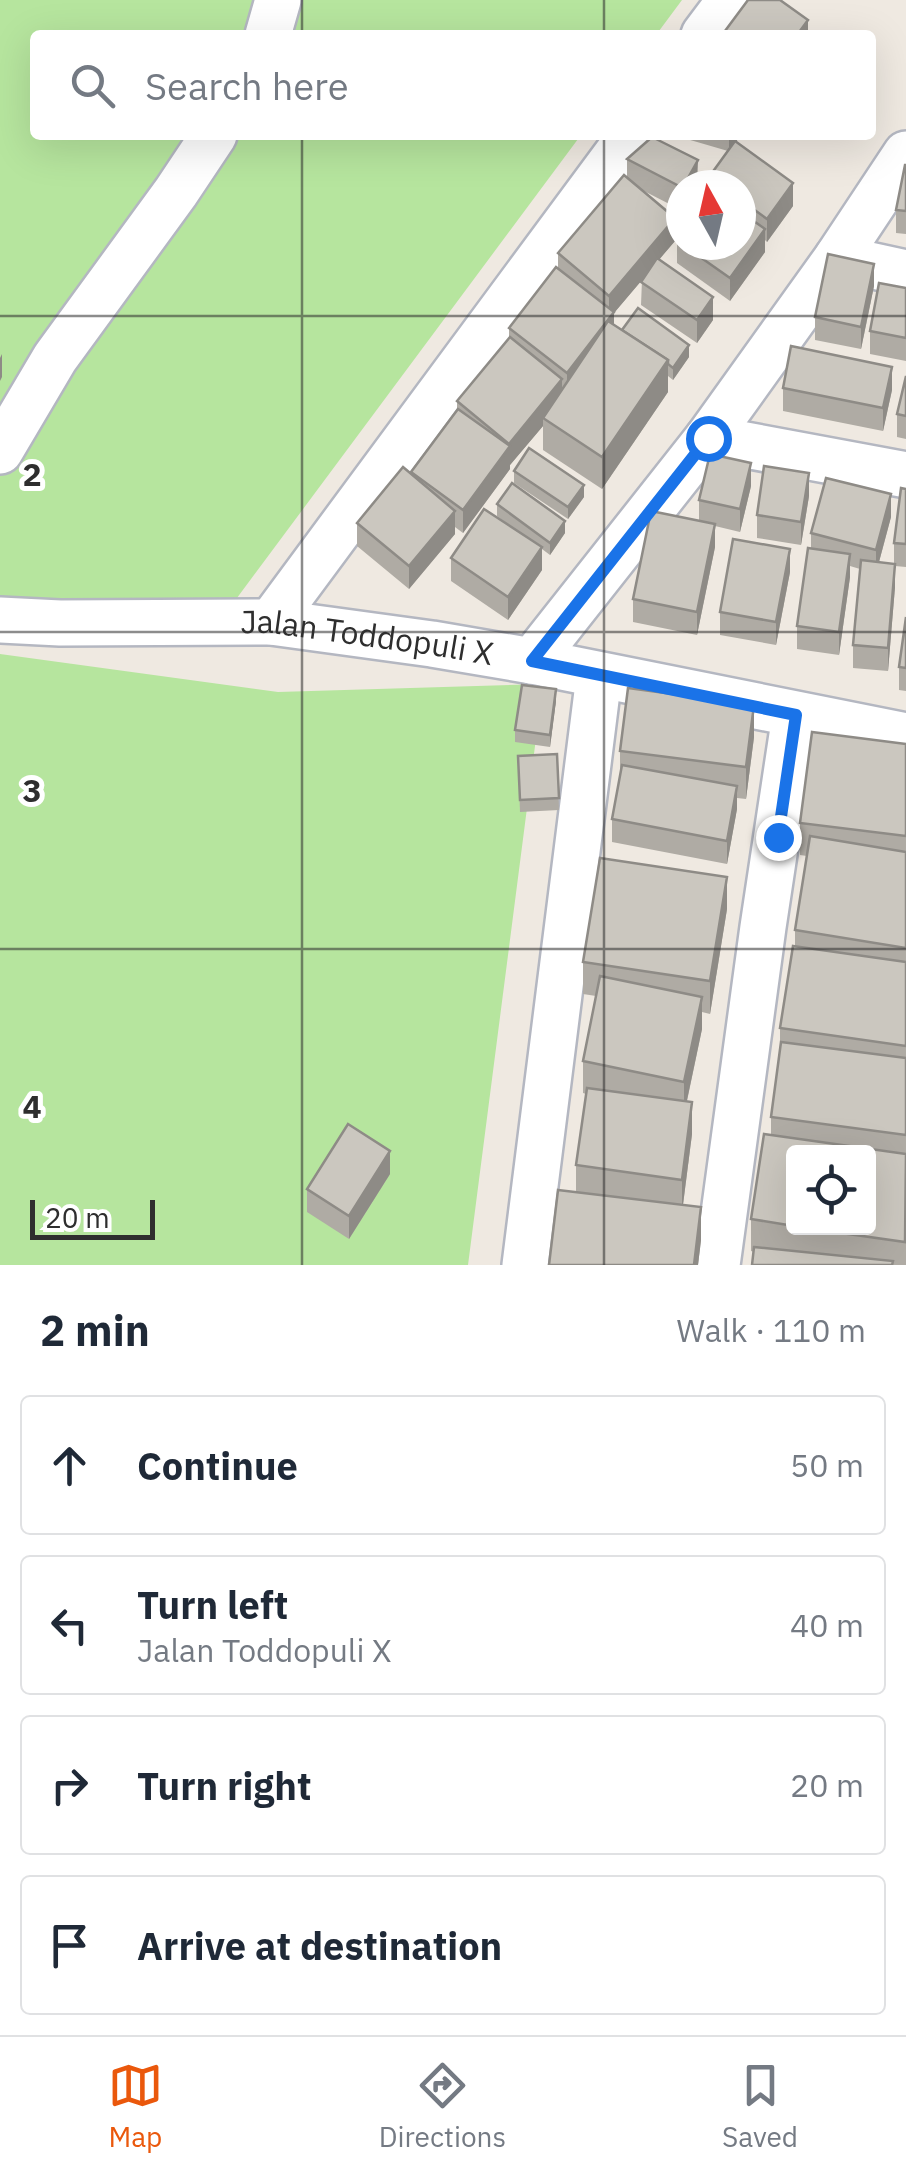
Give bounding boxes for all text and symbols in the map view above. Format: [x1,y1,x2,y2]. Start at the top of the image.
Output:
search box [30,30,876,140]
icon: search [65,58,120,113]
text: Search here [145,61,349,110]
north arrow [666,170,756,260]
route start [686,416,732,462]
text: 2 [22,453,42,495]
street label: Jalan Toddopuli X [240,600,497,674]
text: 3 [22,769,42,811]
route end [756,815,802,861]
text: 4 [22,1085,42,1127]
map controls [786,1145,876,1235]
button: locate [786,1145,876,1235]
scale bar [30,1195,155,1240]
text: 20 m [45,1199,110,1236]
text: 2 min [40,1303,150,1358]
text: Walk · 110 m [677,1309,866,1351]
icon: ahead [42,1438,97,1493]
text: Continue [137,1441,298,1490]
text: 50 m [790,1444,864,1486]
text: Turn left [137,1580,288,1629]
icon: left [42,1598,97,1653]
text: 40 m [790,1604,864,1646]
text: Jalan Toddopuli X [137,1629,392,1671]
icon: right [42,1758,97,1813]
text: Turn right [137,1761,312,1810]
text: 20 m [790,1764,864,1806]
icon: arrive [42,1918,97,1973]
text: Arrive at destination [137,1921,502,1970]
tab: Map [108,2058,163,2155]
tab: Directions [379,2058,506,2155]
tab: Saved [722,2058,798,2155]

